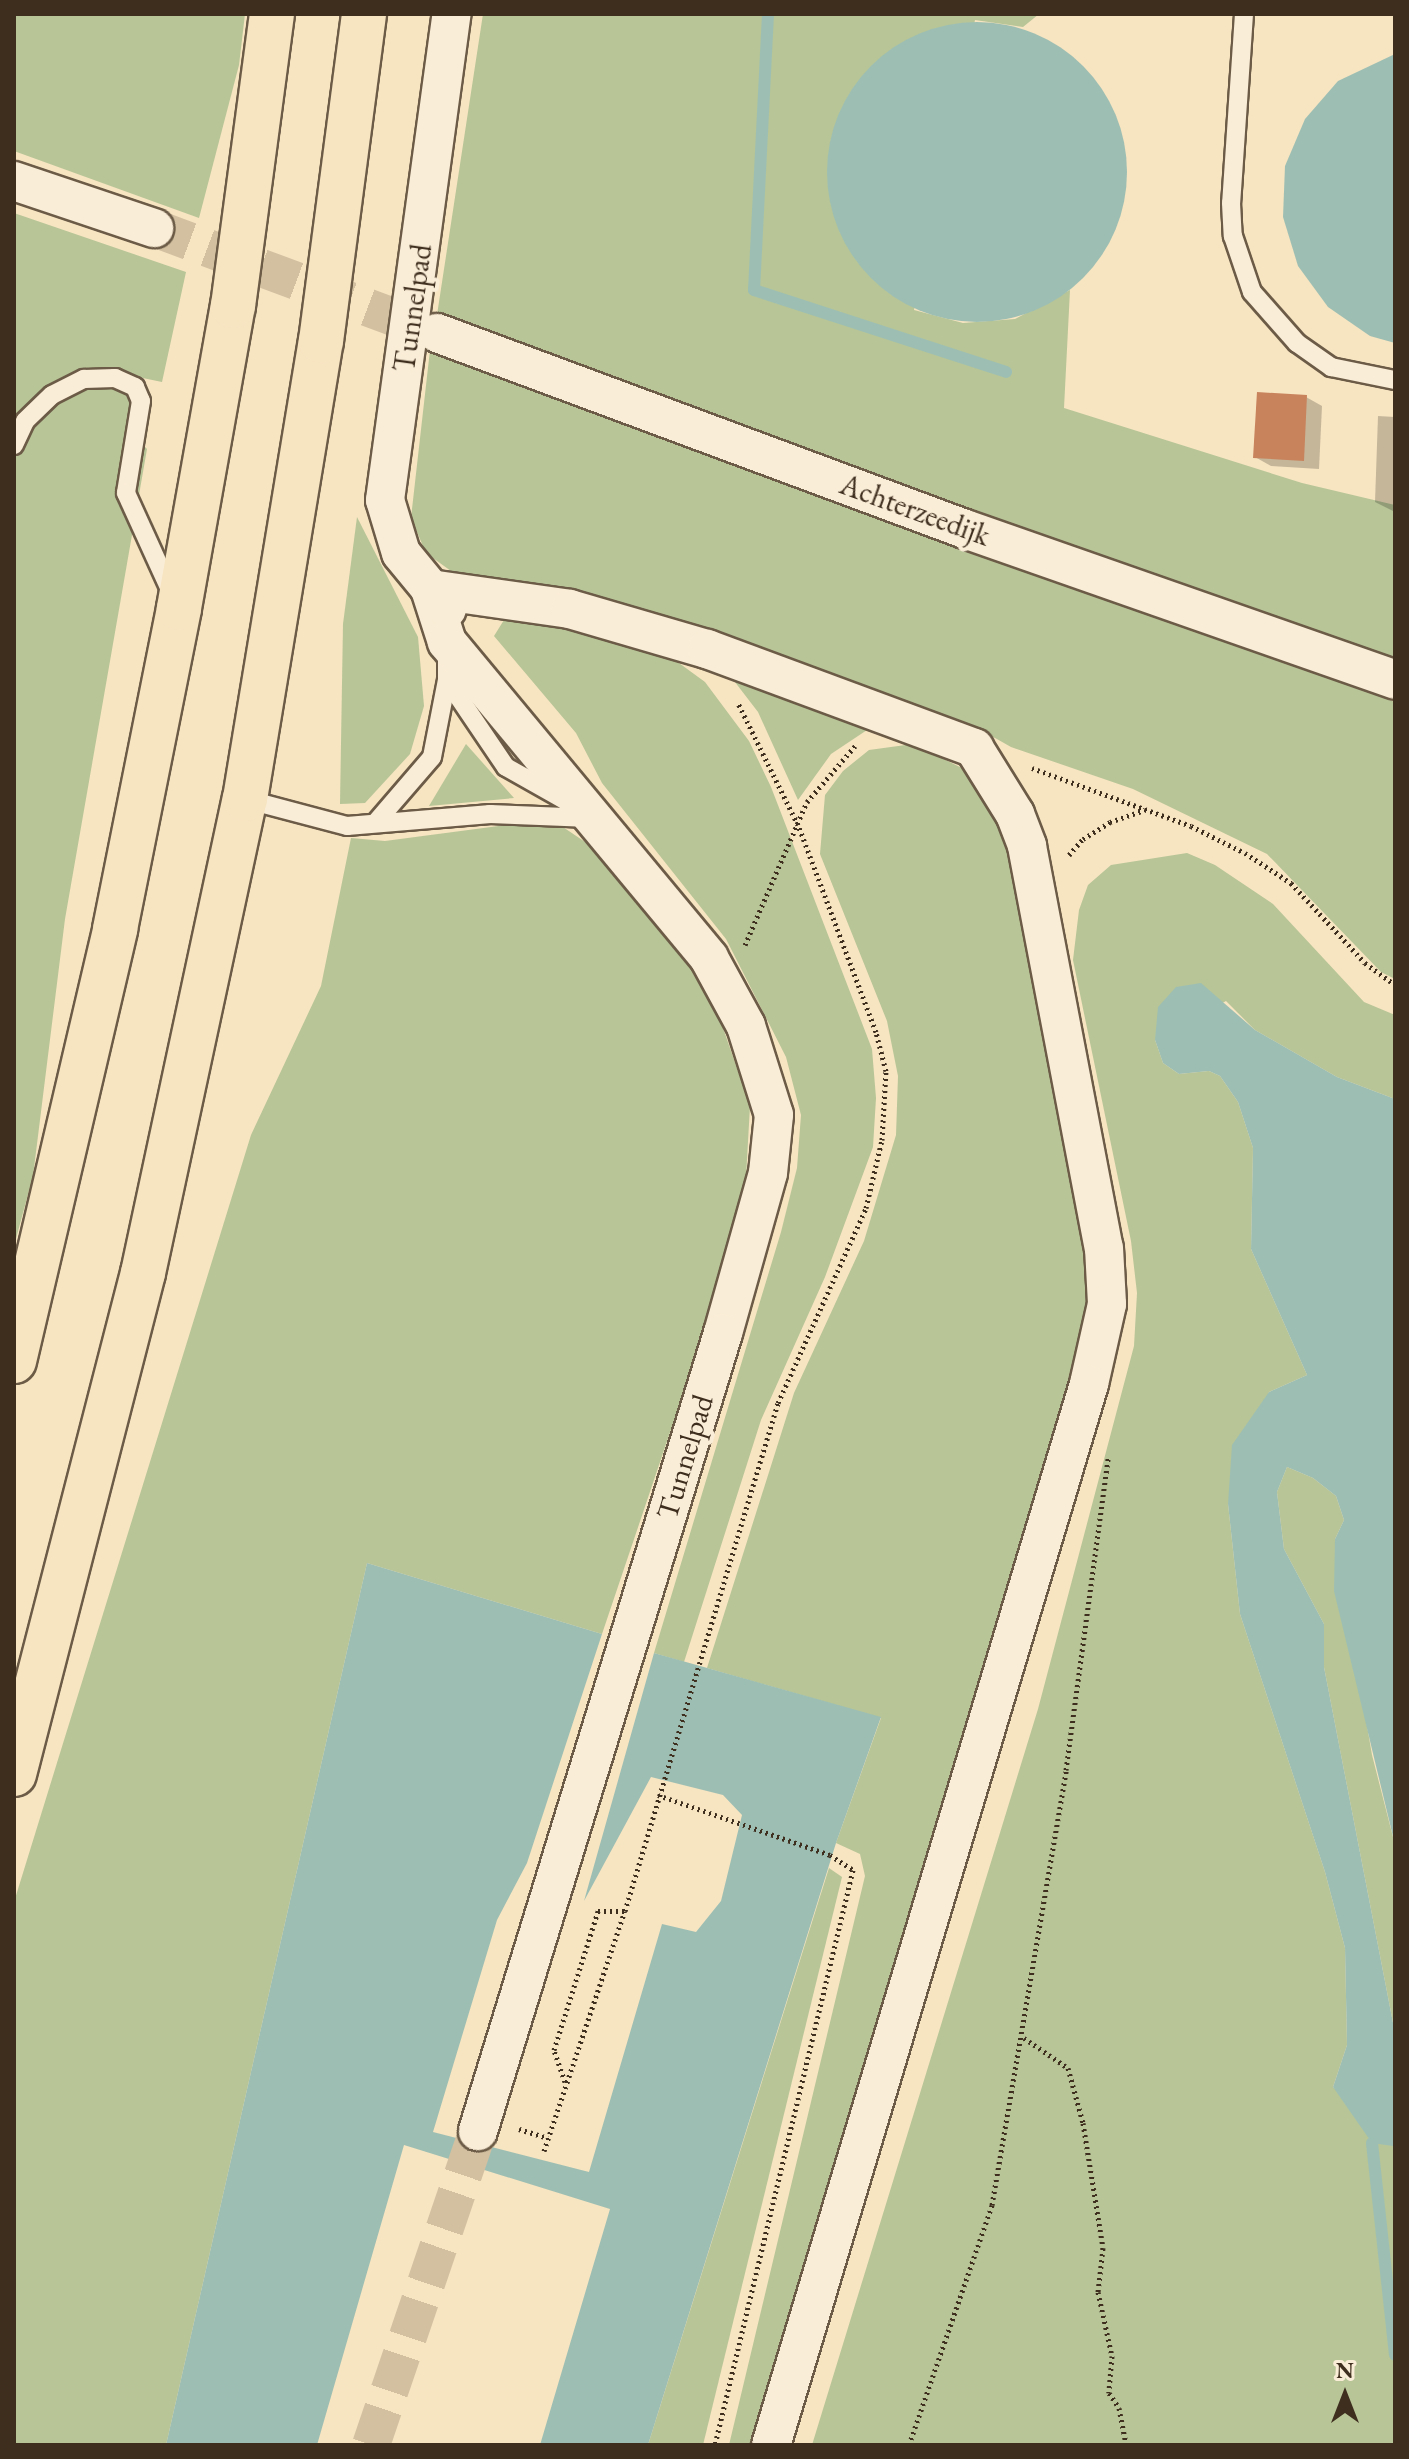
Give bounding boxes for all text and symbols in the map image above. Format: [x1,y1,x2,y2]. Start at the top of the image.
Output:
street label: Tunnelpad [386,242,440,374]
street label: Achterzeedijk [835,466,995,554]
street label: Tunnelpad [649,1390,721,1524]
north arrow [1305,2355,1385,2435]
text: N [1336,2356,1354,2385]

